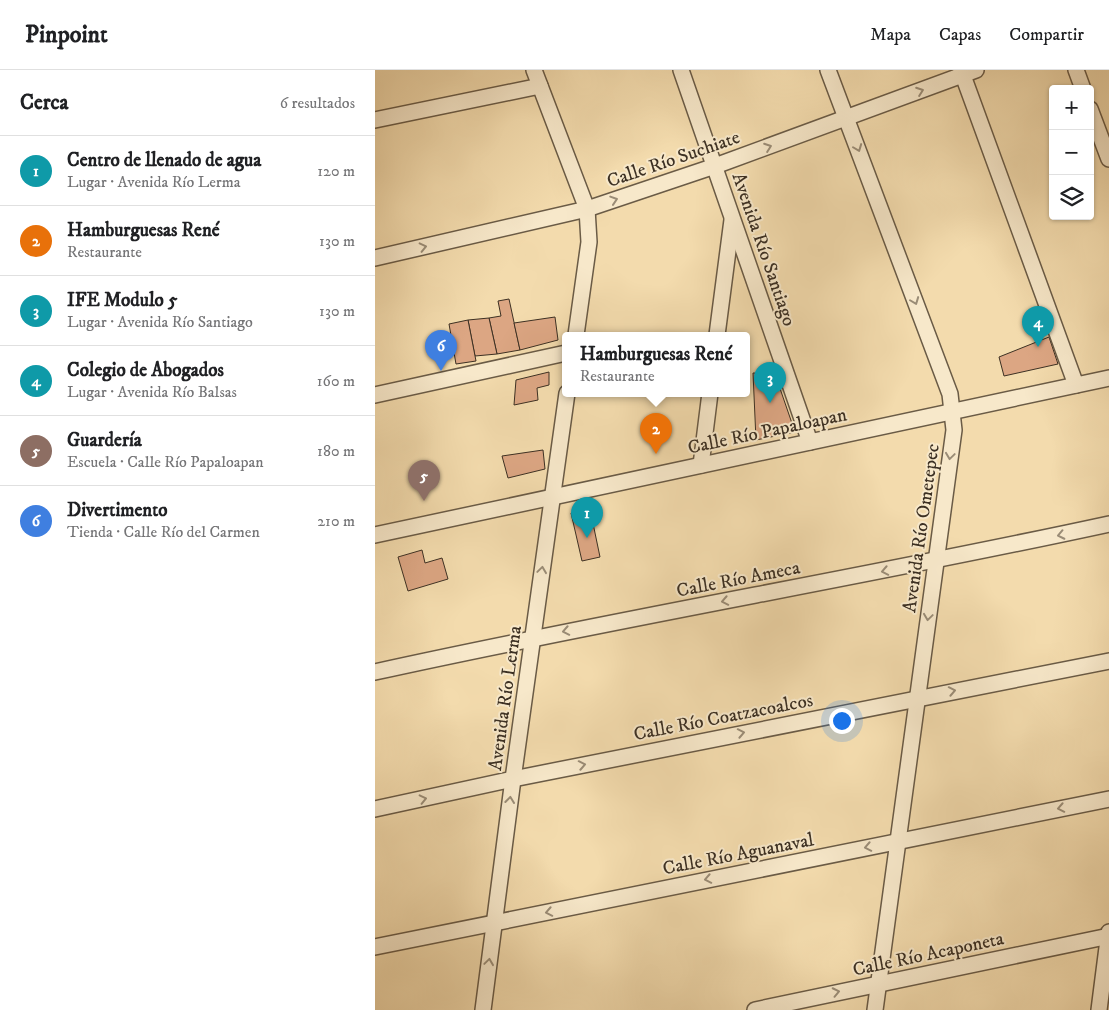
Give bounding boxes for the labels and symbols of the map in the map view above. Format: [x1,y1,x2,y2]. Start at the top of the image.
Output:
one-way arrow [915,87,924,97]
street label: Calle Río Suchiate [604,126,743,193]
one-way arrow [763,143,771,153]
one-way arrow [852,144,862,152]
street label: Avenida Río Santiago [727,170,801,329]
one-way arrow [609,195,618,205]
one-way arrow [418,242,427,253]
one-way arrow [909,296,919,304]
pin: 4 [1022,306,1054,347]
pin: 6 [425,330,457,371]
pin: 3 [754,362,786,403]
street label: Calle Río Papaloapan [686,403,849,460]
pin: 2 [640,413,672,454]
street label: Avenida Río Ometepec [898,442,945,614]
one-way arrow [945,453,956,461]
pin: 5 [408,460,440,501]
pin: 1 [571,497,603,538]
one-way arrow [1057,529,1066,539]
street label: Calle Río Ameca [675,556,802,603]
one-way arrow [881,565,890,576]
one-way arrow [537,566,547,575]
one-way arrow [721,595,730,606]
one-way arrow [923,613,934,621]
street label: Avenida Río Lerma [484,624,527,772]
one-way arrow [561,625,570,636]
one-way arrow [947,687,956,697]
street label: Calle Río Coatzacoalcos [632,689,815,746]
your location [829,708,855,734]
one-way arrow [736,728,745,739]
one-way arrow [577,760,586,771]
one-way arrow [418,794,427,805]
one-way arrow [504,796,515,804]
one-way arrow [1057,803,1066,813]
street label: Calle Río Aguanaval [661,828,816,880]
one-way arrow [863,841,872,852]
one-way arrow [704,874,713,884]
one-way arrow [545,906,553,917]
street label: Calle Río Acaponeta [851,927,1006,982]
one-way arrow [484,957,494,966]
one-way arrow [832,988,841,998]

